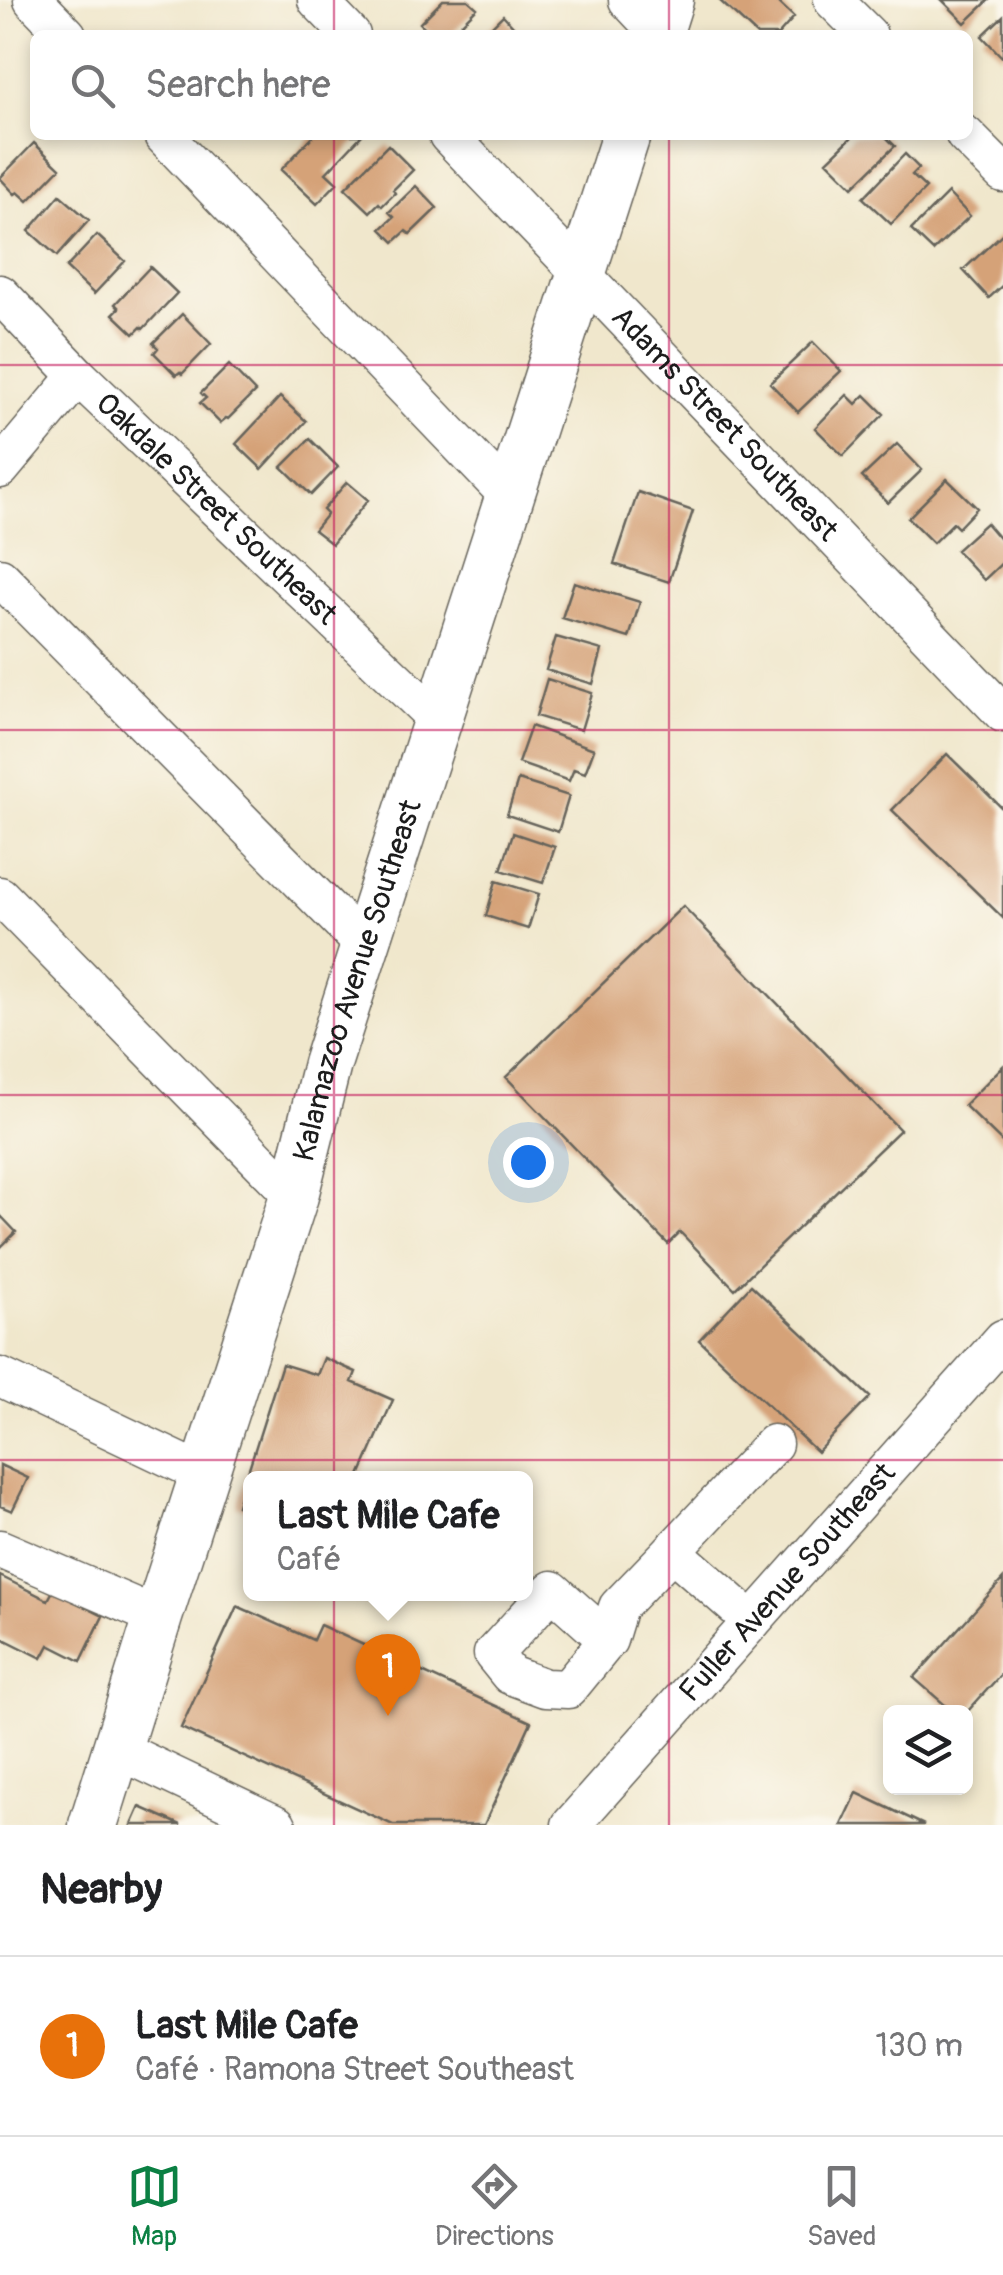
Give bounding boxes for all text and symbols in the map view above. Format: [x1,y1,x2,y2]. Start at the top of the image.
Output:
search box [30,30,973,140]
icon: search [65,58,120,113]
text: Search here [145,61,331,109]
street label: Adams Street Southeast [604,299,846,550]
street label: Oakdale Street Southeast [88,385,345,633]
street label: Kalamazoo Avenue Southeast [285,794,430,1165]
your location [503,1137,554,1188]
street label: Fuller Avenue Southeast [671,1455,904,1710]
popup [243,1471,533,1601]
text: Last Mile Cafe [277,1492,499,1540]
text: Café [277,1540,341,1580]
pin: 1 [356,1634,420,1716]
map controls [883,1705,973,1795]
button: layers [883,1705,973,1795]
text: Nearby [40,1864,162,1916]
text: Last Mile Cafe [135,2002,358,2050]
text: 1 [66,2026,79,2066]
text: 130 m [875,2026,963,2066]
text: Café · Ramona Street Southeast [135,2050,574,2090]
tab: Map [127,2159,182,2254]
tab: Directions [435,2159,554,2254]
tab: Saved [807,2159,876,2254]

